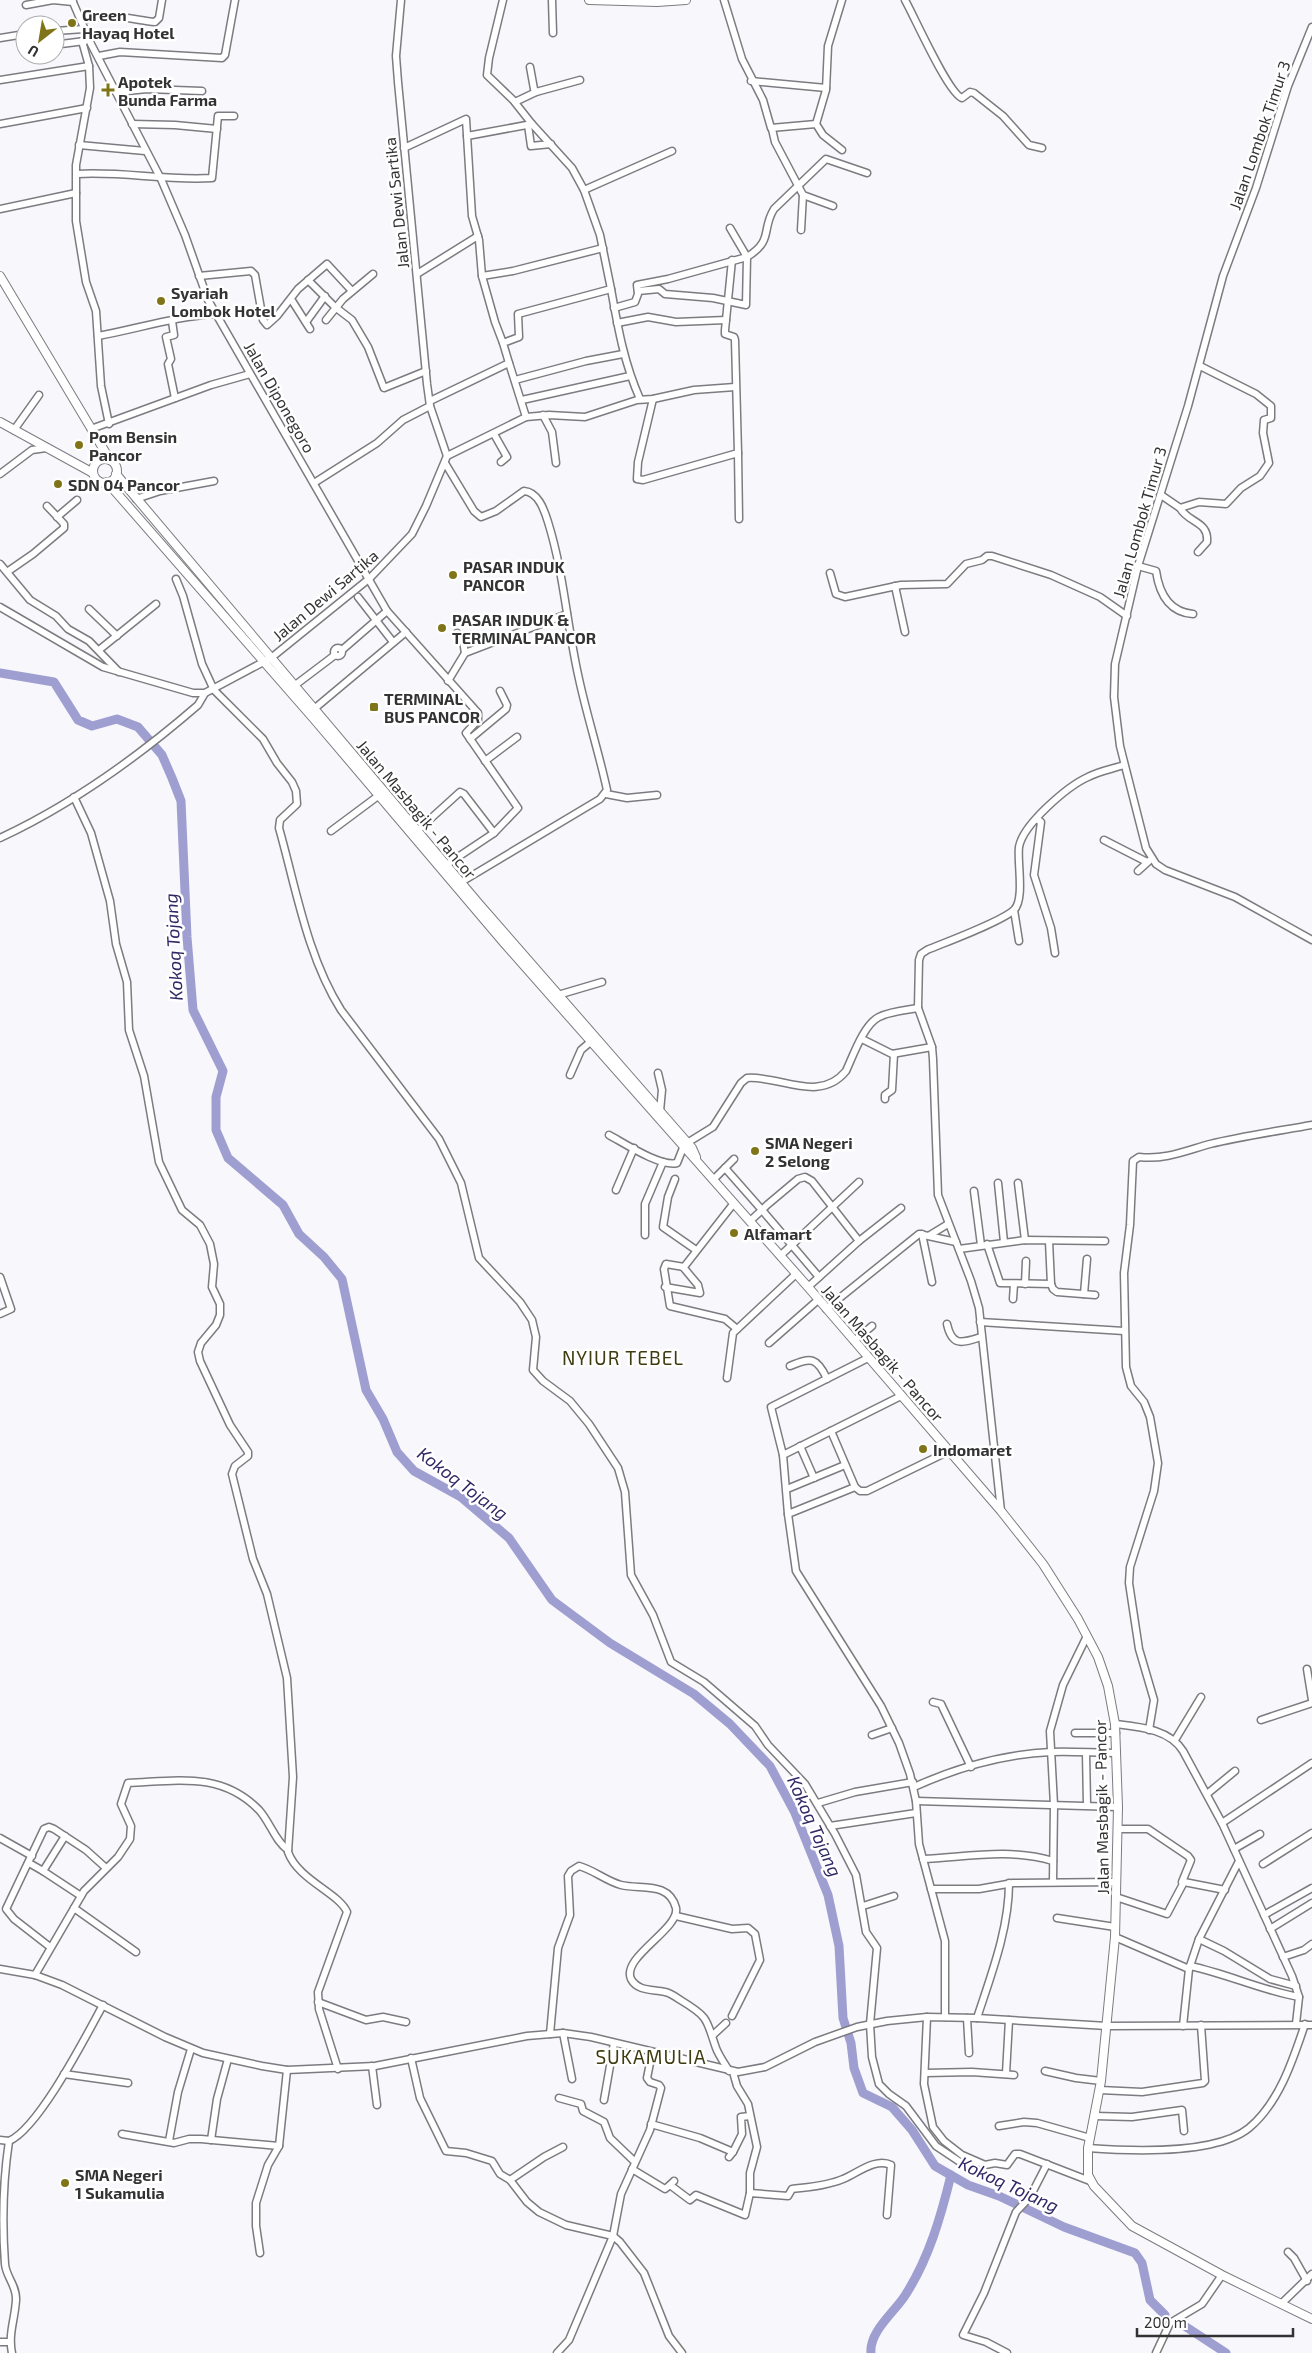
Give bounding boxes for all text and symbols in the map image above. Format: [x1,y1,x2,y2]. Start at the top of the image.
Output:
place label: Green Hayaq Hotel [82,5,175,43]
north arrow [15,15,65,65]
marker: Green Hayaq Hotel [66,17,78,29]
text: U [25,42,42,61]
street label: Jalan Lombok Timur 3 [1225,58,1293,212]
place label: Apotek Bunda Farma [118,72,217,109]
marker: Apotek Bunda Farma [102,84,114,96]
street label: Jalan Dewi Sartika [380,137,412,269]
place label: Syariah Lombok Hotel [171,283,276,320]
marker: Syariah Lombok Hotel [155,295,167,307]
street label: Jalan Diponegoro [241,338,319,456]
place label: Pom Bensin Pancor [89,427,177,464]
marker: Pom Bensin Pancor [73,439,85,451]
street label: Jalan Lombok Timur 3 [1108,444,1170,600]
place label: SDN 04 Pancor [68,475,180,494]
marker: SDN 04 Pancor [52,478,64,490]
street label: Jalan Dewi Sartika [268,545,382,645]
place label: PASAR INDUK PANCOR [463,557,566,594]
marker: PASAR INDUK PANCOR [447,569,459,581]
place label: PASAR INDUK & TERMINAL PANCOR [452,610,596,647]
marker: PASAR INDUK & TERMINAL PANCOR [436,622,448,634]
place label: TERMINAL BUS PANCOR [384,689,480,726]
marker: TERMINAL BUS PANCOR [368,701,380,713]
street label: Jalan Masbagik - Pancor [353,736,481,883]
water label: Kokoq Tojang [159,893,187,1001]
place label: SMA Negeri 2 Selong [765,1133,853,1170]
marker: SMA Negeri 2 Selong [749,1145,761,1157]
place label: Alfamart [744,1224,812,1243]
marker: Alfamart [728,1227,740,1239]
street label: Jalan Masbagik - Pancor [818,1281,948,1426]
district label: NYIUR TEBEL [562,1346,684,1369]
place label: Indomaret [933,1440,1012,1459]
water label: Kokoq Tojang [413,1442,513,1524]
marker: Indomaret [917,1443,929,1455]
street label: Jalan Masbagik - Pancor [1090,1719,1112,1895]
water label: Kokoq Tojang [783,1772,847,1880]
district label: SUKAMULIA [595,2045,707,2068]
water label: Kokoq Tojang [955,2151,1063,2217]
place label: SMA Negeri 1 Sukamulia [75,2165,165,2202]
marker: SMA Negeri 1 Sukamulia [59,2177,71,2189]
scale bar [1137,2306,1293,2338]
text: 200 m [1144,2313,1187,2331]

